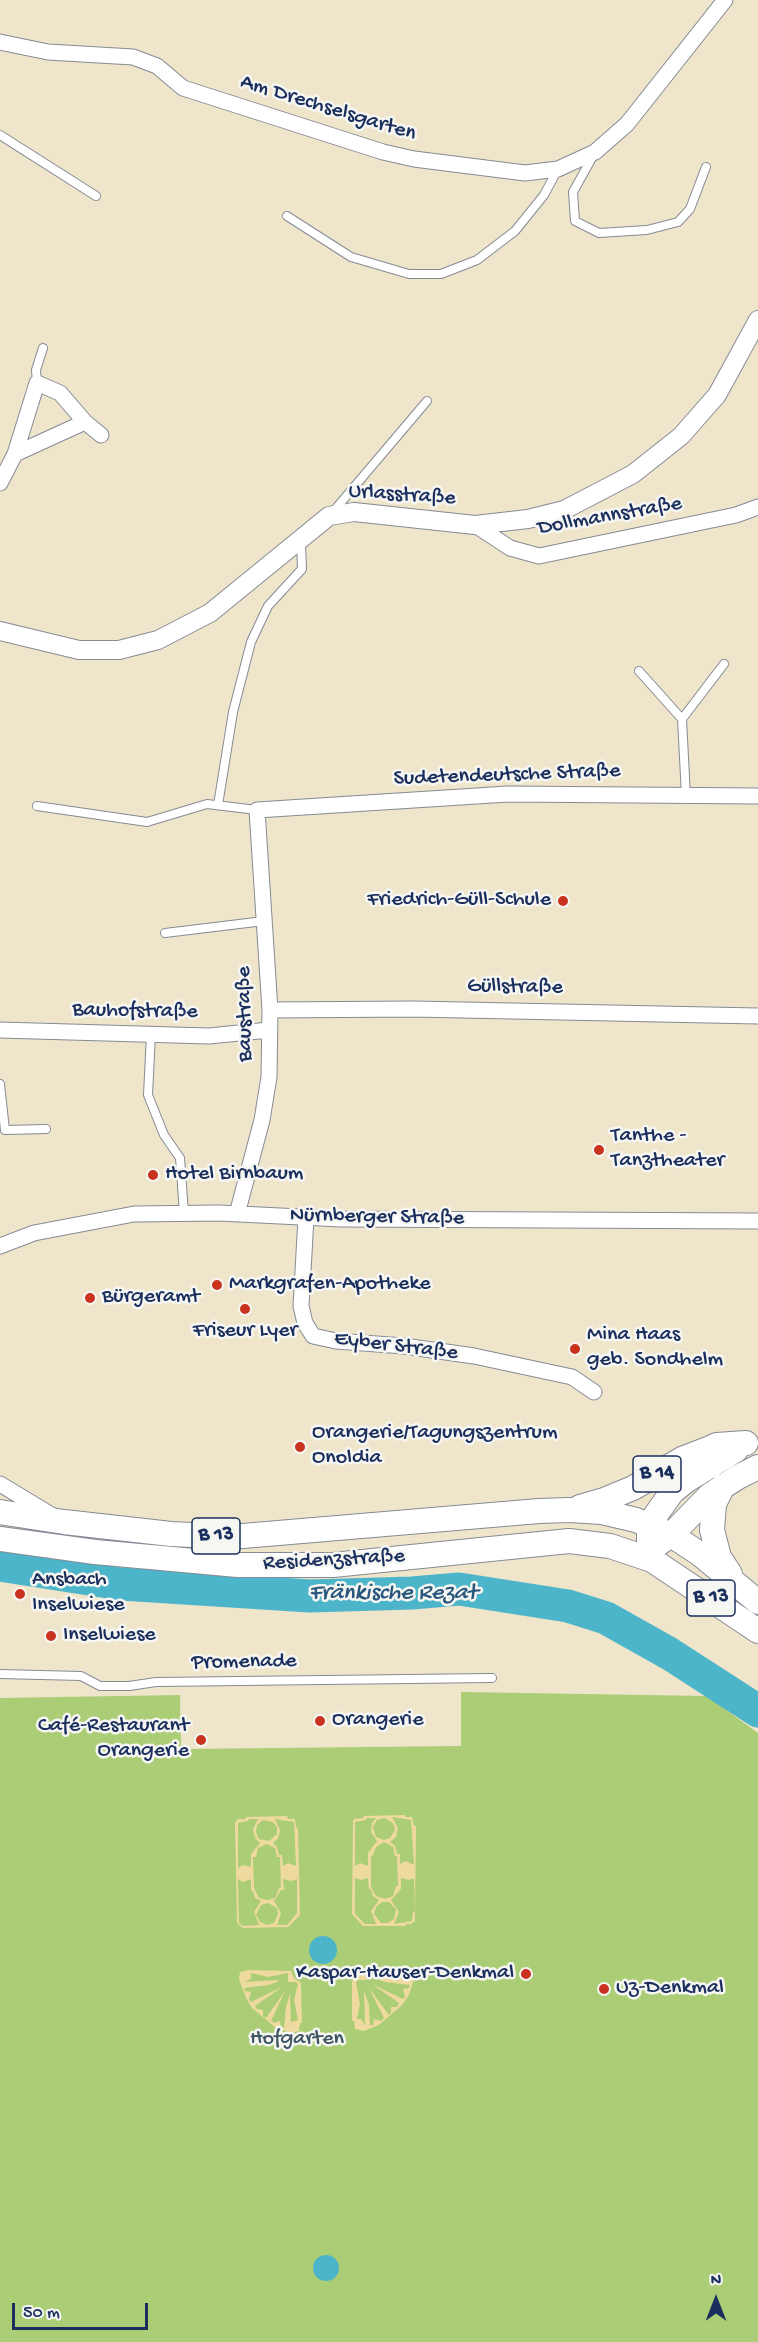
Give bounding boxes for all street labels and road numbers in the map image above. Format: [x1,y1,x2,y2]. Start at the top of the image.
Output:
street label: Am Drechselsgarten [237,70,419,148]
street label: Urlasstraße [347,479,457,513]
street label: Dollmannstraße [536,491,684,543]
street label: Sudetendeutsche Straße [393,759,621,793]
street label: Baustraße [232,966,260,1062]
street label: Güllstraße [467,974,563,1002]
street label: Bauhofstraße [72,998,198,1026]
street label: Nürnberger Straße [290,1203,464,1233]
street label: Eyber Straße [333,1326,459,1368]
road number: B 14 [633,1456,681,1492]
road number: B 13 [192,1518,240,1554]
street label: Residenzstraße [262,1544,406,1578]
road number: B 13 [687,1580,735,1616]
street label: Promenade [191,1649,297,1677]

